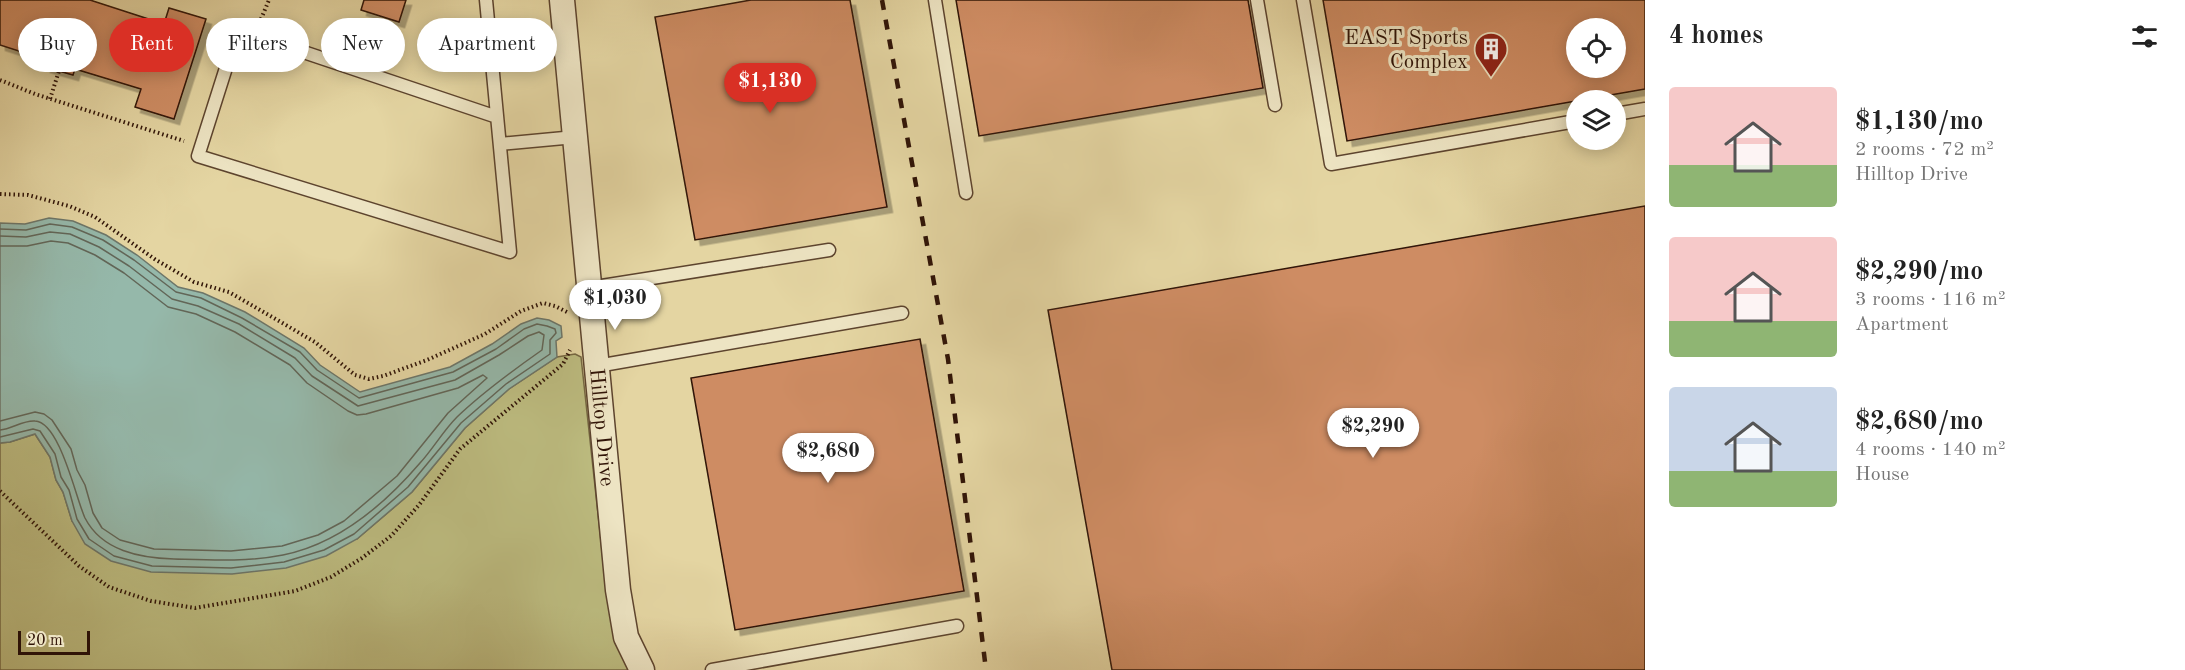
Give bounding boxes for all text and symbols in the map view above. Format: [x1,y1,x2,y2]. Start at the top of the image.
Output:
chip: Buy [18,18,97,72]
chip: Rent [109,18,194,72]
chip: Filters [206,18,309,72]
chip: New [321,18,405,72]
chip: Apartment [417,18,557,72]
map controls [1566,18,1626,150]
button: locate [1566,18,1626,78]
icon: filters [2128,20,2161,53]
text: 4 homes [1669,23,1763,49]
place label: EAST Sports Complex [1344,28,1468,73]
building icon: EAST Sports Complex [1473,31,1509,78]
pin: $1,130 [721,63,819,114]
text: $1,130 [738,72,802,92]
button: layers [1566,90,1626,150]
text: $1,130/mo [1855,109,1983,135]
icon: home [1717,111,1789,183]
text: 2 rooms · 72 m² [1855,140,1994,160]
text: Hilltop Drive [1855,165,1968,185]
text: $2,290/mo [1855,259,1983,285]
icon: home [1717,261,1789,333]
pin: $1,030 [566,280,664,331]
text: $1,030 [583,289,647,309]
text: 3 rooms · 116 m² [1855,290,2005,310]
text: Apartment [1855,315,1949,335]
street label: Hilltop Drive [585,367,617,487]
pin: $2,290 [1324,408,1422,459]
text: $2,680/mo [1855,409,1983,435]
icon: home [1717,411,1789,483]
text: $2,290 [1341,417,1405,437]
pin: $2,680 [779,433,877,484]
text: 4 rooms · 140 m² [1855,440,2005,460]
text: $2,680 [796,442,860,462]
text: House [1855,465,1909,485]
scale bar [18,628,90,656]
text: 20 m [27,633,63,649]

